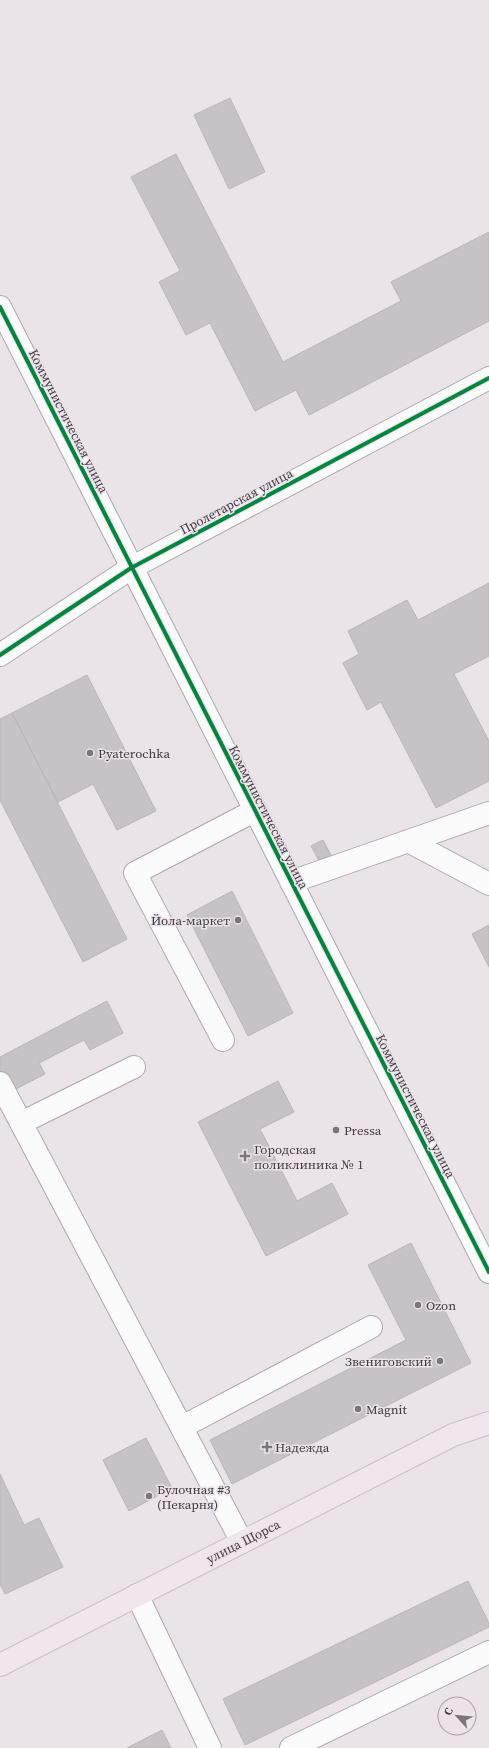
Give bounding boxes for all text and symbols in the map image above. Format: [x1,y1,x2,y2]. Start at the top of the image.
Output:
street label: Коммунистическая улица [25,346,112,496]
street label: Пролетарская улица [177,464,296,538]
street label: Коммунистическая улица [225,742,312,892]
place label: Pyaterochka [98,745,170,762]
marker: Pyaterochka [85,748,95,758]
place label: Йола-маркет [151,912,230,929]
marker: Йола-маркет [233,915,243,925]
street label: Коммунистическая улица [372,1031,459,1181]
place label: Pressa [344,1122,382,1139]
marker: Pressa [331,1125,341,1135]
place label: Городская поликлиника № 1 [254,1141,364,1173]
marker: Городская поликлиника № 1 [239,1150,251,1162]
place label: Ozon [426,1297,456,1314]
marker: Ozon [413,1300,423,1310]
place label: Звениговский [345,1353,432,1370]
marker: Звениговский [435,1356,445,1366]
place label: Magnit [366,1401,407,1418]
marker: Magnit [353,1404,363,1414]
place label: Надежда [275,1439,330,1456]
marker: Надежда [262,1442,272,1452]
place label: Булочная #3 (Пекарня) [157,1481,231,1513]
marker: Булочная #3 (Пекарня) [144,1491,154,1501]
street label: улица Щорса [203,1515,283,1567]
north arrow [437,1696,477,1736]
text: С [440,1705,457,1718]

